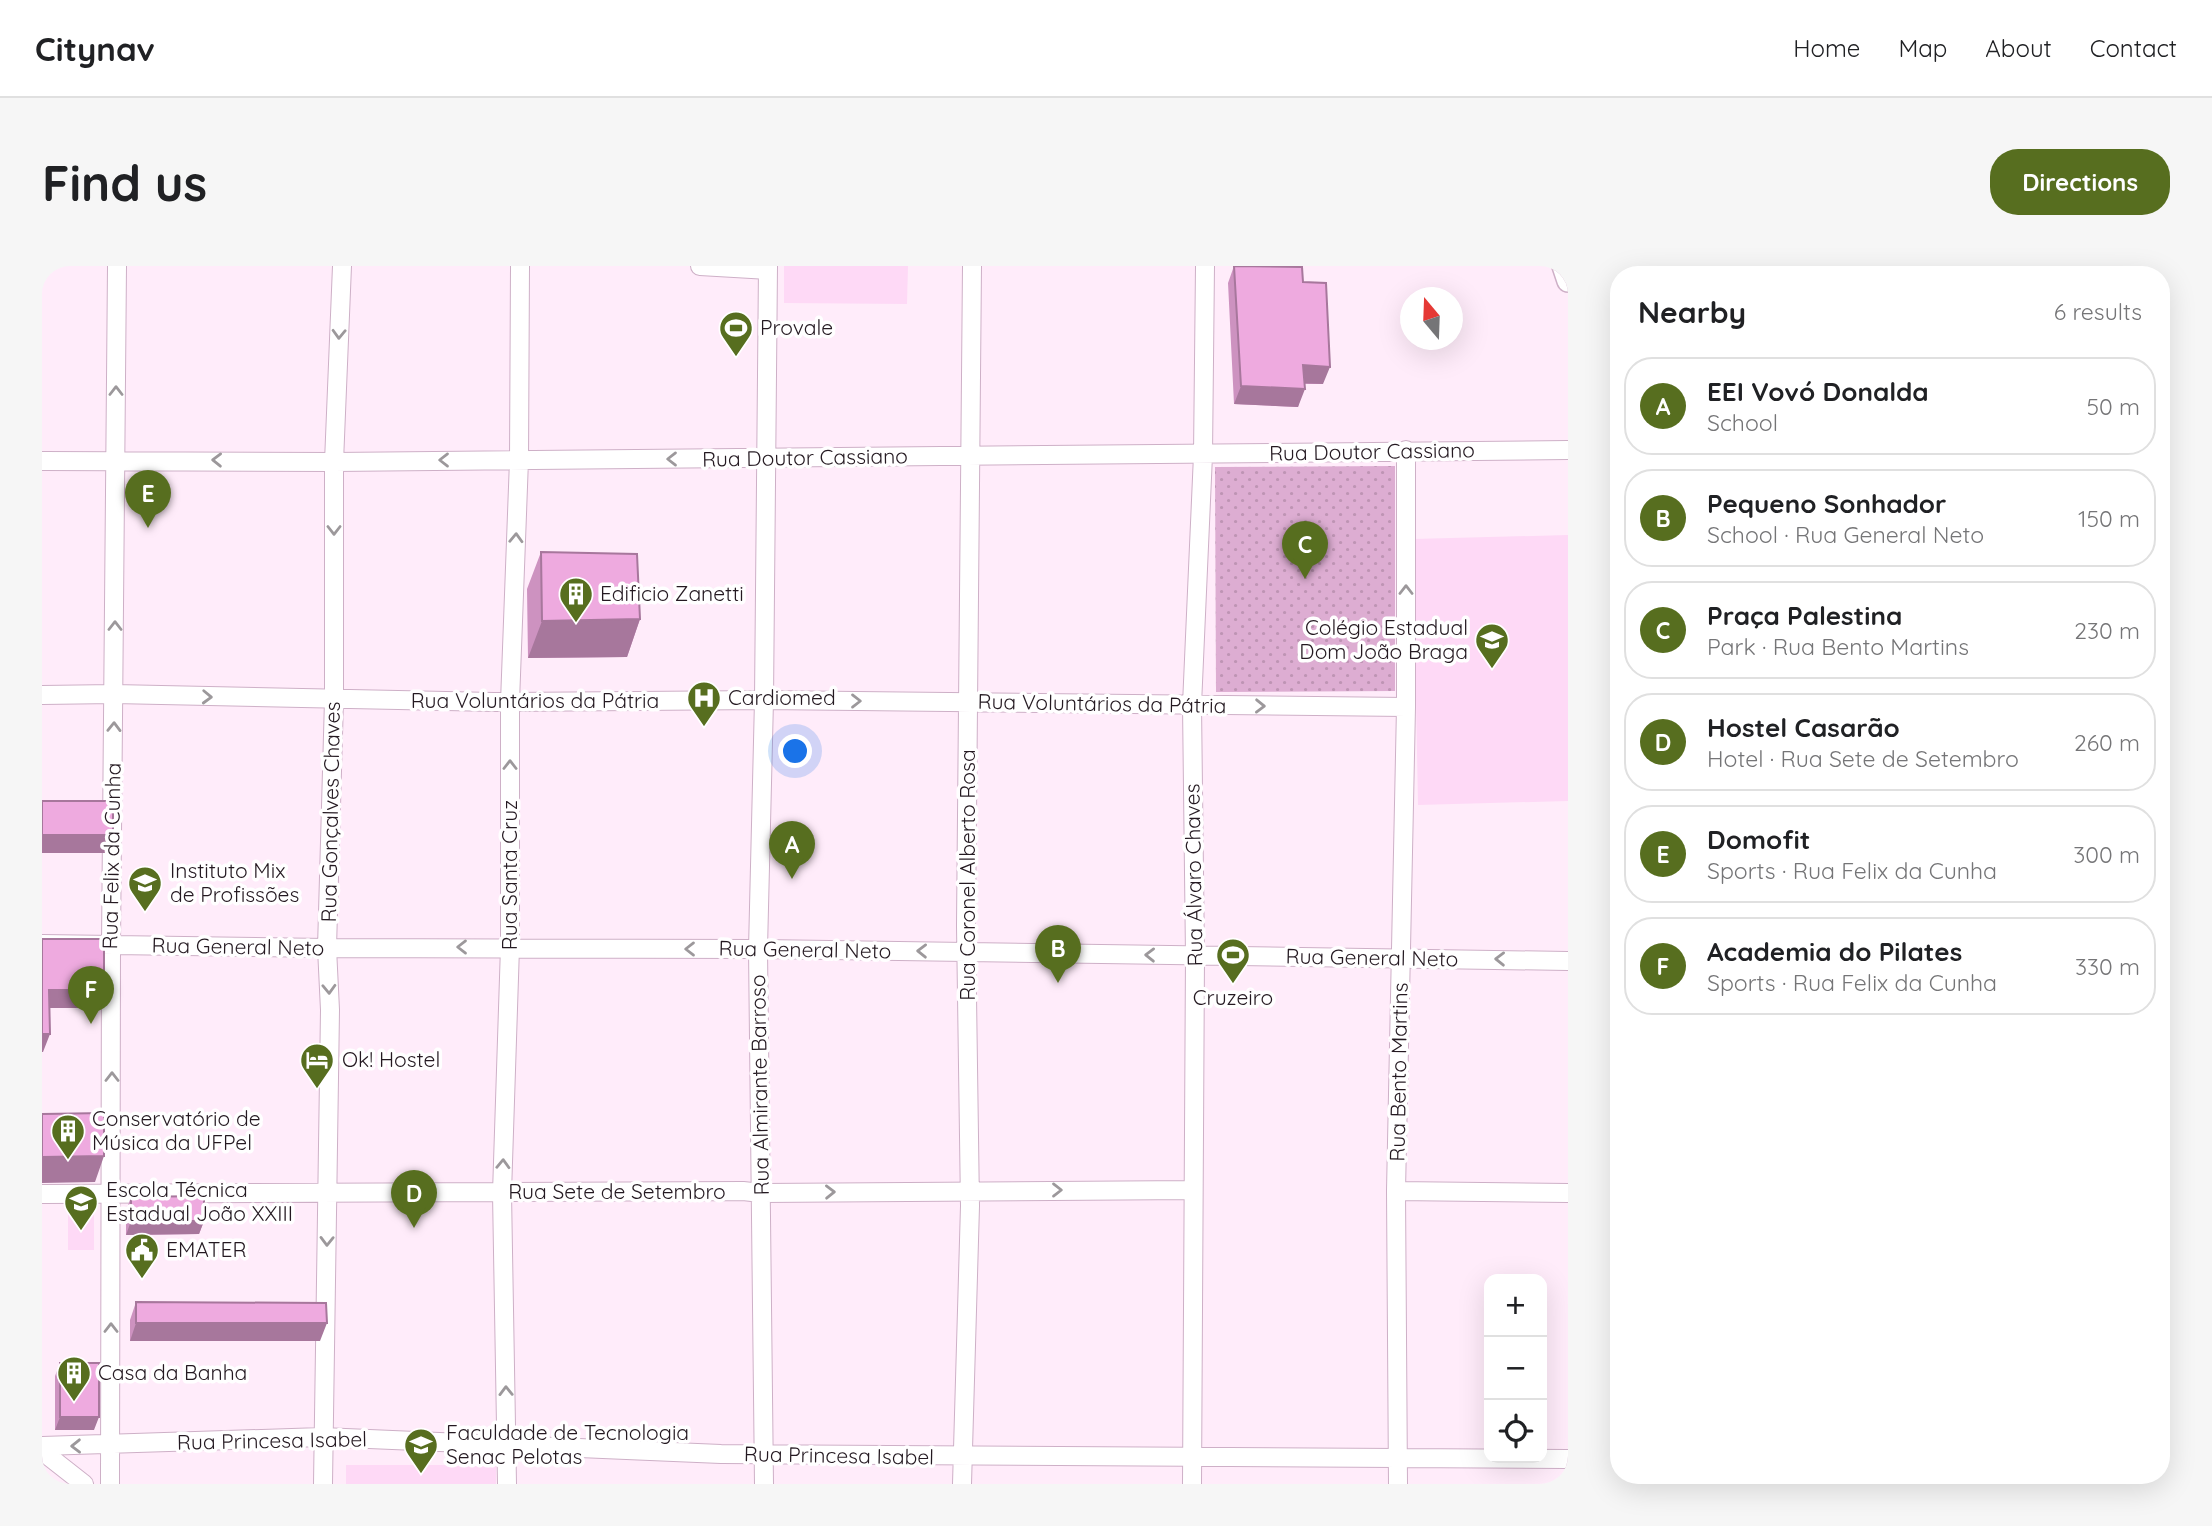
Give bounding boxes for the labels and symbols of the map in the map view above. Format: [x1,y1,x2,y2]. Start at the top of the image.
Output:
north arrow [1400,287,1463,350]
sports icon: Provale [717,309,755,358]
place label: Provale [760,314,833,340]
one-way arrow [331,329,346,340]
one-way arrow [108,386,124,396]
street label: Rua Doutor Cassiano [1269,436,1475,466]
street label: Rua Doutor Cassiano [702,442,908,472]
one-way arrow [666,451,676,467]
one-way arrow [438,452,449,468]
one-way arrow [211,453,222,468]
pin: E [125,470,171,528]
pin: C [1282,521,1328,579]
one-way arrow [326,525,342,536]
one-way arrow [509,532,524,543]
building icon: Edificio Zanetti [557,575,595,624]
place label: Edificio Zanetti [600,580,744,606]
one-way arrow [1398,584,1414,595]
place label: Colégio Estadual Dom João Braga [1299,614,1468,664]
one-way arrow [107,620,123,630]
school or university icon: Colégio Estadual Dom João Braga [1473,621,1511,670]
hospital icon: Cardiomed [685,679,723,728]
place label: Cardiomed [728,684,836,710]
street label: Rua Voluntários da Pátria [411,687,659,713]
street label: Rua Voluntários da Pátria [977,688,1227,718]
one-way arrow [202,689,213,704]
one-way arrow [852,693,862,709]
one-way arrow [1256,698,1266,714]
street label: Rua Gonçalves Chaves [315,701,345,923]
one-way arrow [106,721,122,732]
your location [778,734,812,768]
street label: Rua Coronel Alberto Rosa [954,749,980,1001]
one-way arrow [502,759,518,770]
street label: Rua Felix da Cunha [96,762,126,949]
street label: Rua Álvaro Chaves [1178,783,1208,967]
street label: Rua Santa Cruz [496,800,522,950]
pin: A [769,821,815,879]
place label: Instituto Mix de Profissões [170,857,299,907]
school or university icon: Instituto Mix de Profissões [126,864,164,913]
pin: B [1035,925,1081,983]
street label: Rua General Neto [151,931,325,961]
street label: Rua General Neto [718,934,892,964]
sports icon: Cruzeiro [1214,936,1252,985]
one-way arrow [457,939,467,955]
one-way arrow [684,941,695,957]
street label: Rua General Neto [1285,942,1459,972]
one-way arrow [917,944,928,959]
one-way arrow [1144,947,1155,963]
one-way arrow [1494,952,1505,967]
pin: F [68,966,114,1024]
street label: Rua Almirante Barroso [744,974,774,1196]
street label: Rua Bento Martins [1383,982,1413,1162]
one-way arrow [321,984,336,995]
place label: Cruzeiro [1193,984,1273,1010]
hotel icon: Ok! Hostel [298,1041,336,1090]
place label: Ok! Hostel [342,1046,440,1072]
one-way arrow [104,1071,119,1082]
place label: Conservatório de Música da UFPel [92,1105,261,1155]
building icon: Conservatório de Música da UFPel [49,1112,87,1161]
one-way arrow [495,1158,510,1169]
pin: D [391,1170,437,1228]
place label: Escola Técnica Estadual João XXIII [106,1176,293,1226]
street label: Rua Sete de Setembro [508,1178,726,1204]
one-way arrow [1052,1182,1063,1198]
school or university icon: Escola Técnica Estadual João XXIII [62,1183,100,1232]
one-way arrow [824,1185,835,1200]
public building icon: EMATER [123,1231,161,1280]
place label: EMATER [166,1236,247,1262]
one-way arrow [319,1236,334,1247]
one-way arrow [103,1323,119,1333]
building icon: Casa da Banha [55,1354,93,1403]
place label: Casa da Banha [98,1359,247,1385]
one-way arrow [498,1386,514,1396]
place label: Faculdade de Tecnologia Senac Pelotas [446,1419,689,1469]
street label: Rua Princesa Isabel [177,1425,367,1455]
school or university icon: Faculdade de Tecnologia Senac Pelotas [402,1426,440,1475]
one-way arrow [70,1438,81,1453]
street label: Rua Princesa Isabel [744,1440,934,1470]

